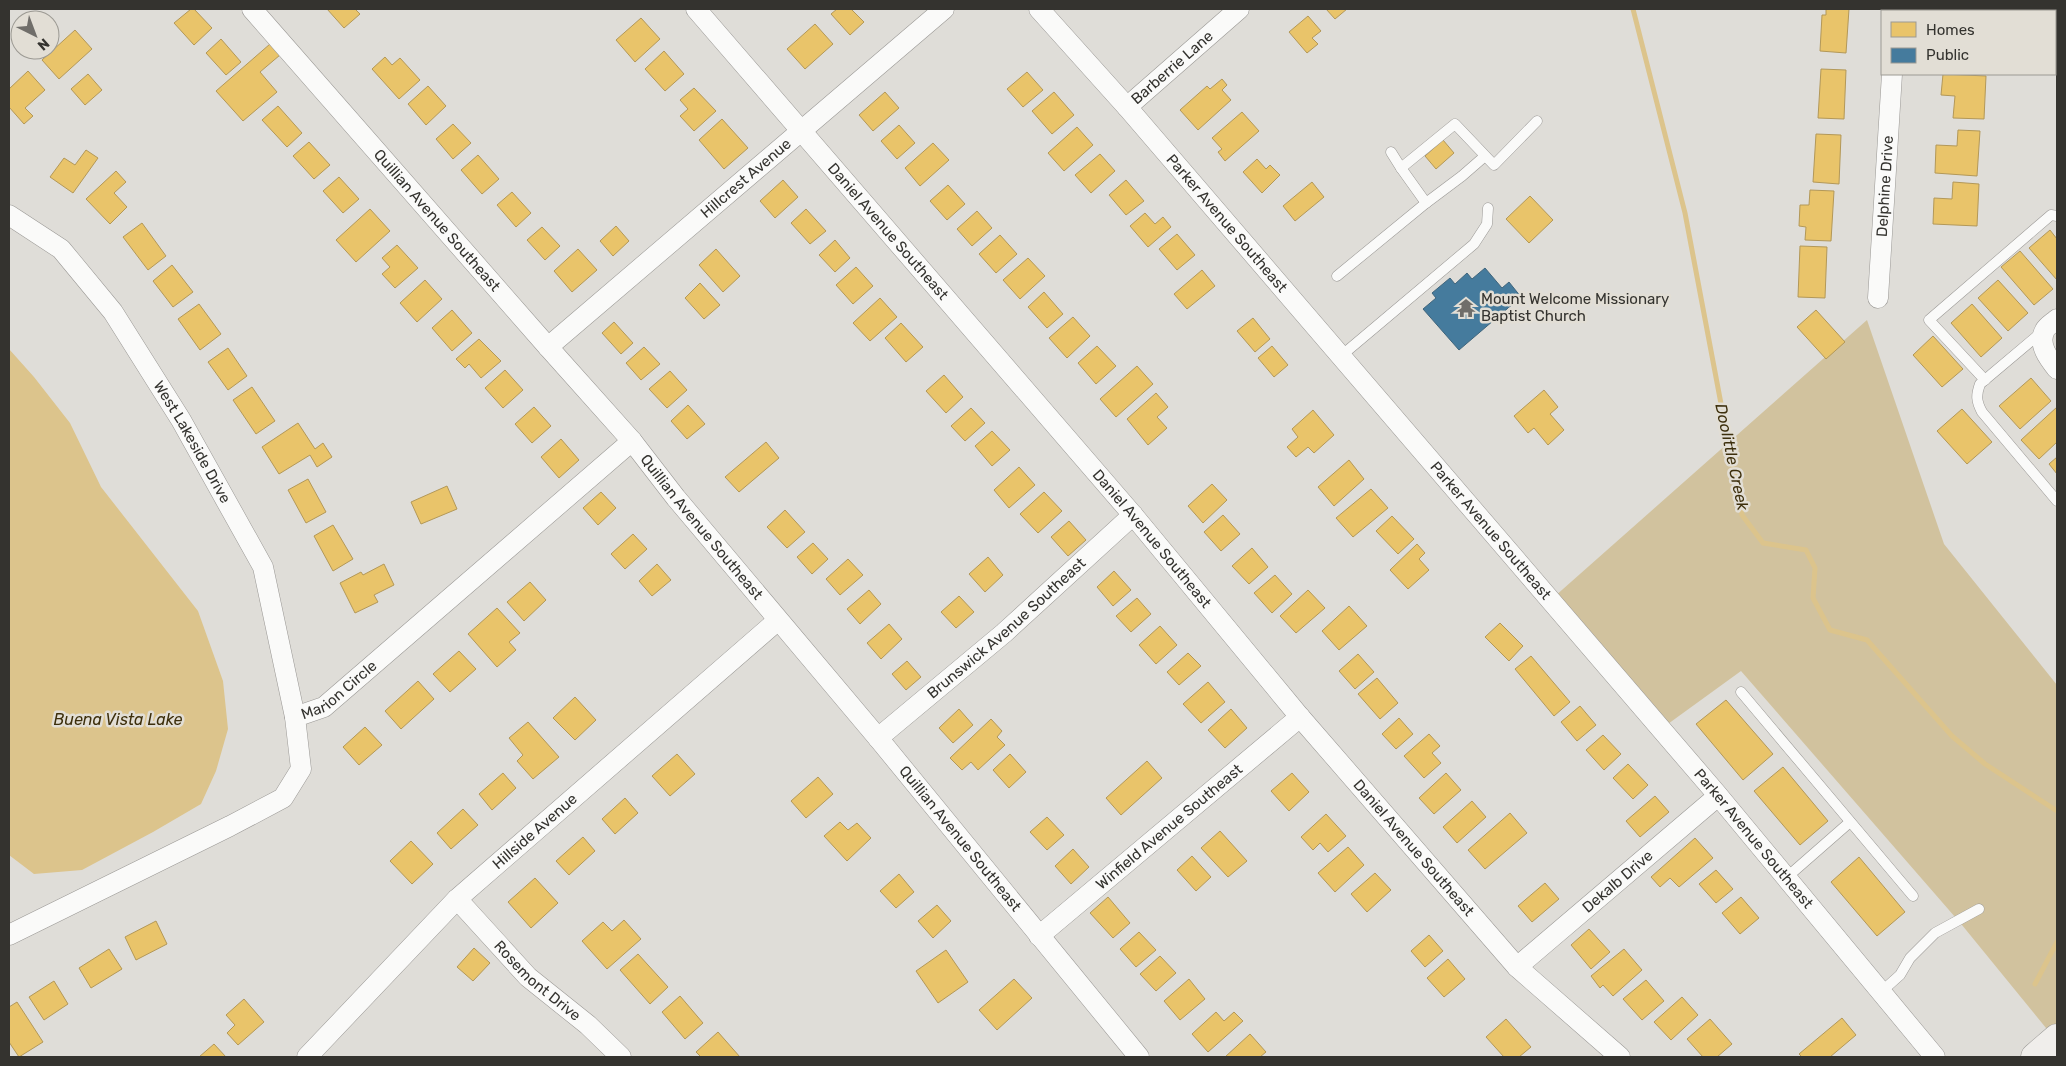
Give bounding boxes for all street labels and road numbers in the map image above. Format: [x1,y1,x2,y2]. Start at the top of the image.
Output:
street label: Barberrie Lane [1128,27,1217,108]
street label: Hillcrest Avenue [697,135,795,222]
street label: Delphine Drive [1873,135,1897,237]
street label: Quillian Avenue Southeast [370,146,504,295]
street label: Parker Avenue Southeast [1163,151,1291,296]
street label: Daniel Avenue Southeast [824,159,952,304]
street label: West Lakeside Drive [150,377,235,506]
street label: Quillian Avenue Southeast [637,451,767,603]
street label: Parker Avenue Southeast [1426,458,1555,603]
street label: Daniel Avenue Southeast [1089,466,1215,612]
street label: Brunswick Avenue Southeast [923,554,1089,702]
street label: Marion Circle [299,657,380,723]
street label: Winfield Avenue Southeast [1092,760,1246,893]
street label: Quillian Avenue Southeast [895,762,1025,915]
street label: Parker Avenue Southeast [1690,765,1817,912]
street label: Daniel Avenue Southeast [1349,776,1478,920]
street label: Hillside Avenue [489,790,581,873]
street label: Dekalb Drive [1579,846,1657,917]
street label: Rosemont Drive [490,937,584,1025]

